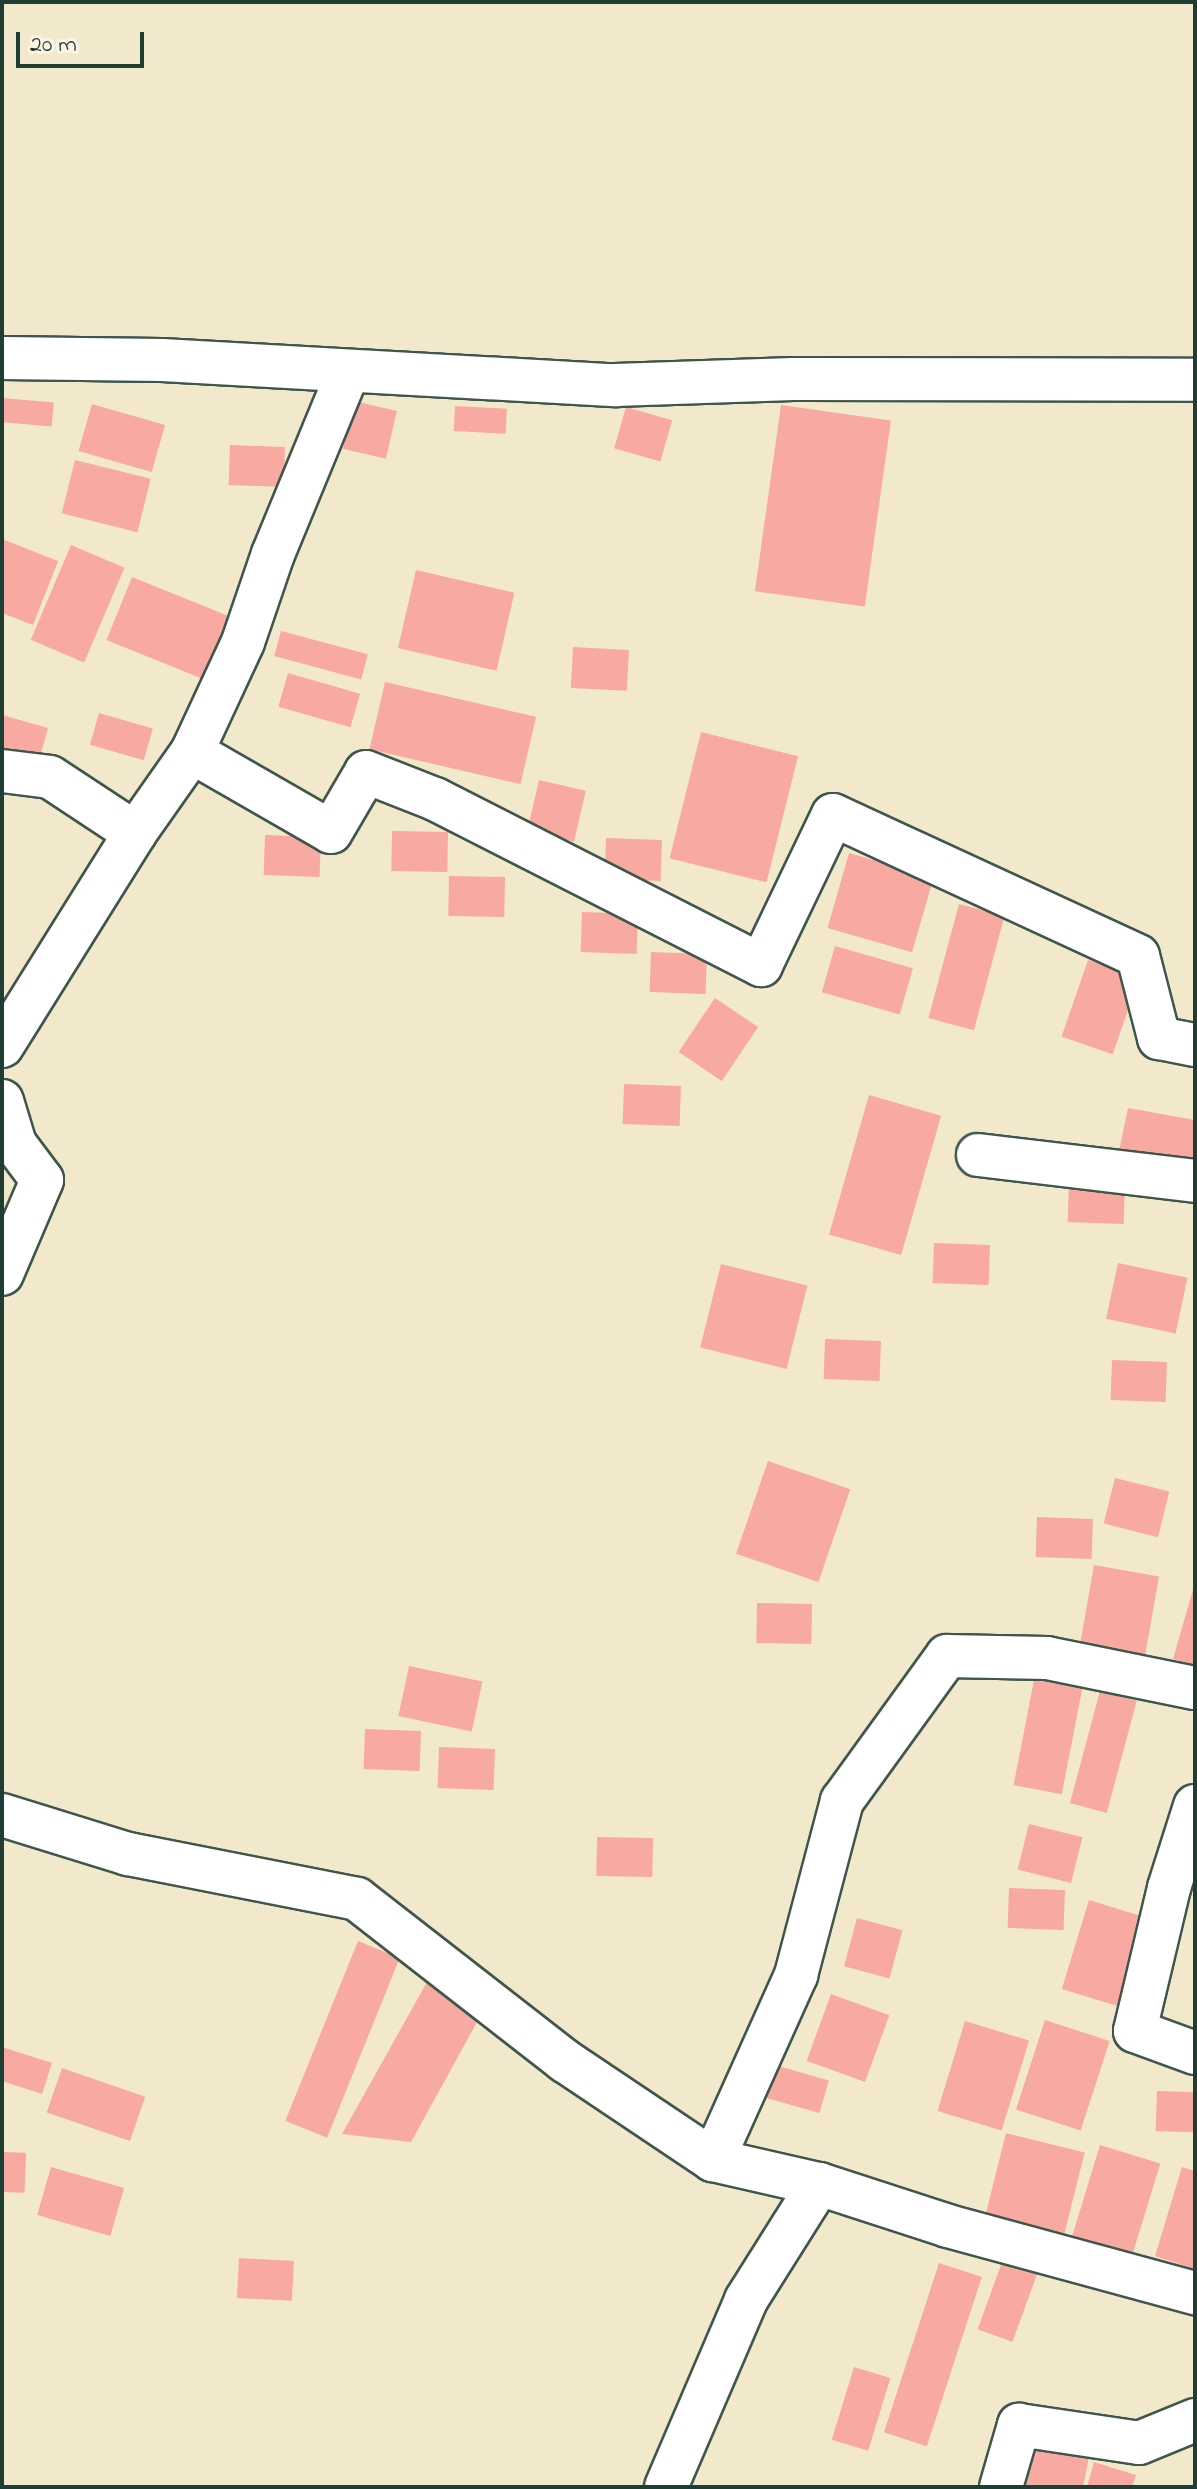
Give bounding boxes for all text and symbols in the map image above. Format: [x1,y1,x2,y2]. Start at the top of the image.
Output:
scale bar [20,16,148,66]
text: 20 m [30,28,77,63]

